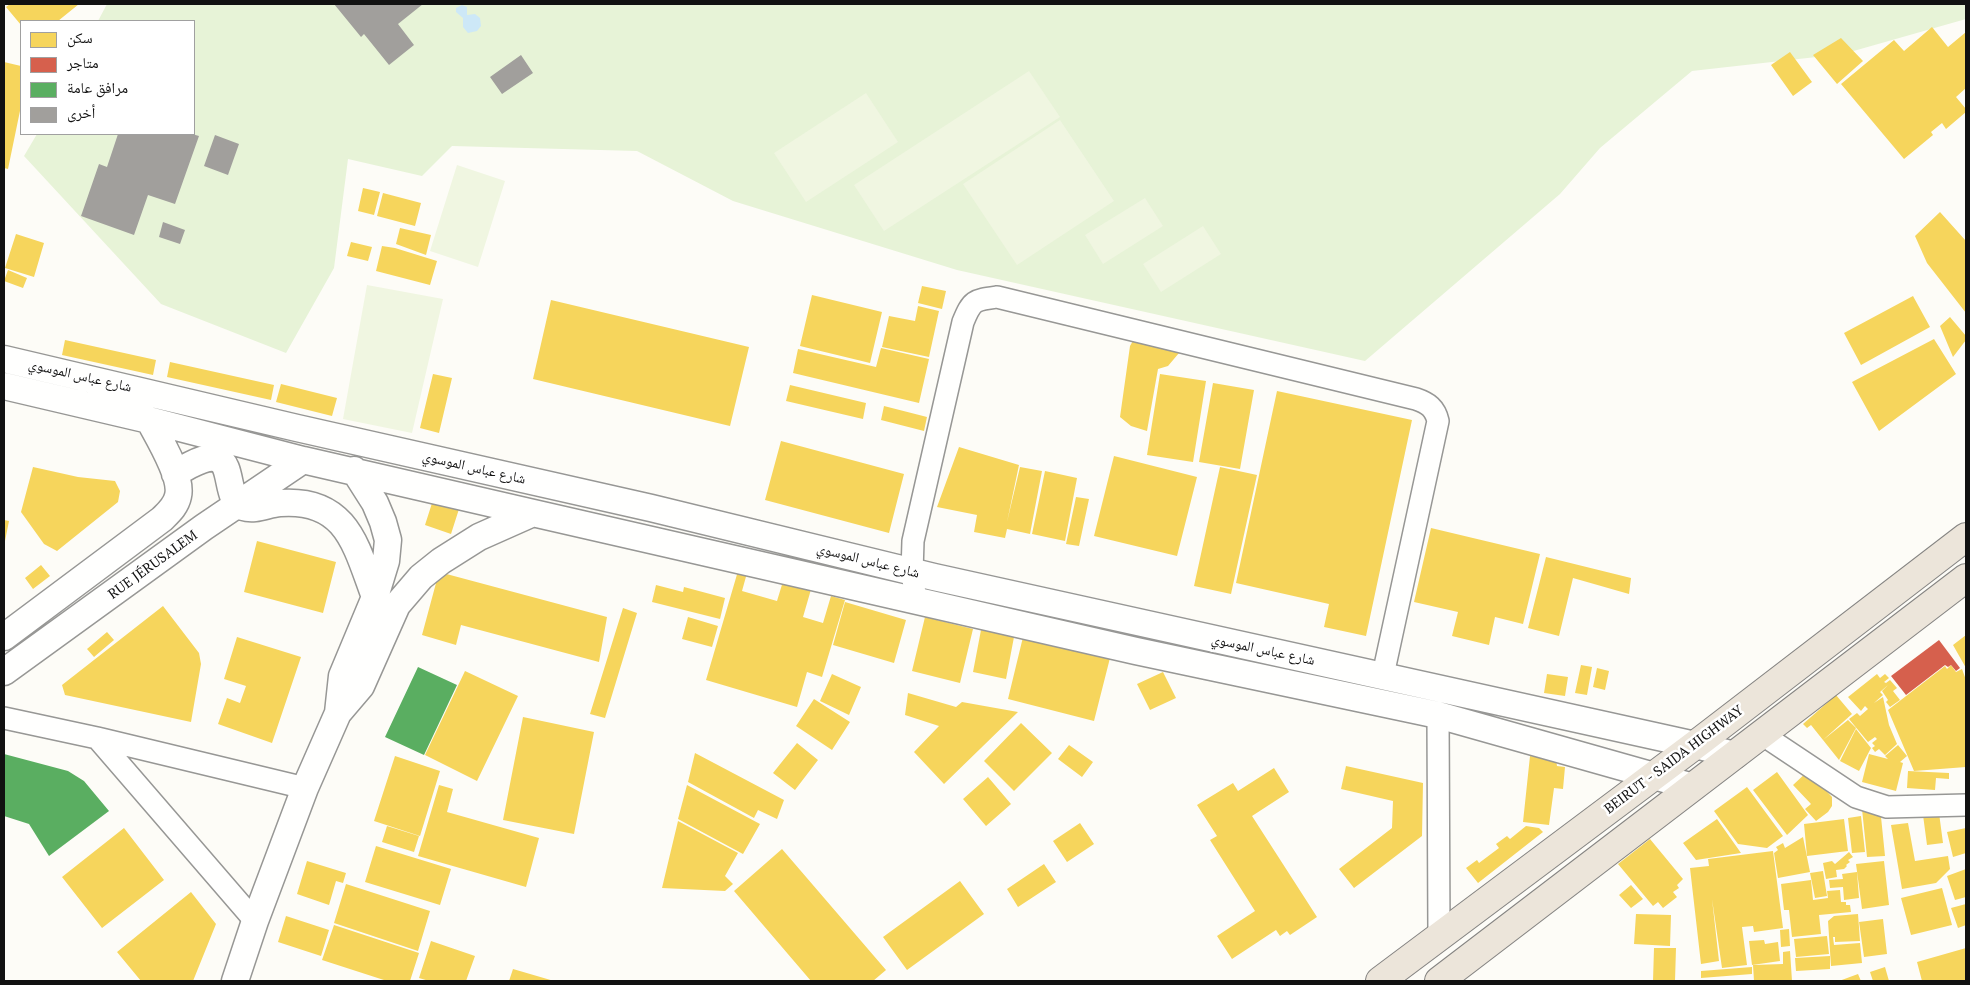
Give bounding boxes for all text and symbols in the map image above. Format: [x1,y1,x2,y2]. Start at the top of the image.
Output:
legend [20,20,195,135]
text: سكن [67,27,93,47]
text: متاجر [67,52,99,72]
text: مرافق عامة [67,77,128,97]
text: أخرى [67,102,95,122]
street label: شارع عباس الموسوي [27,356,133,396]
street label: شارع عباس الموسوي [421,448,527,488]
street label: RUE JÉRUSALEM [105,527,201,603]
street label: شارع عباس الموسوي [815,540,921,582]
street label: شارع عباس الموسوي [1210,631,1316,669]
street label: BEIRUT - SAIDA HIGHWAY [1601,702,1747,818]

